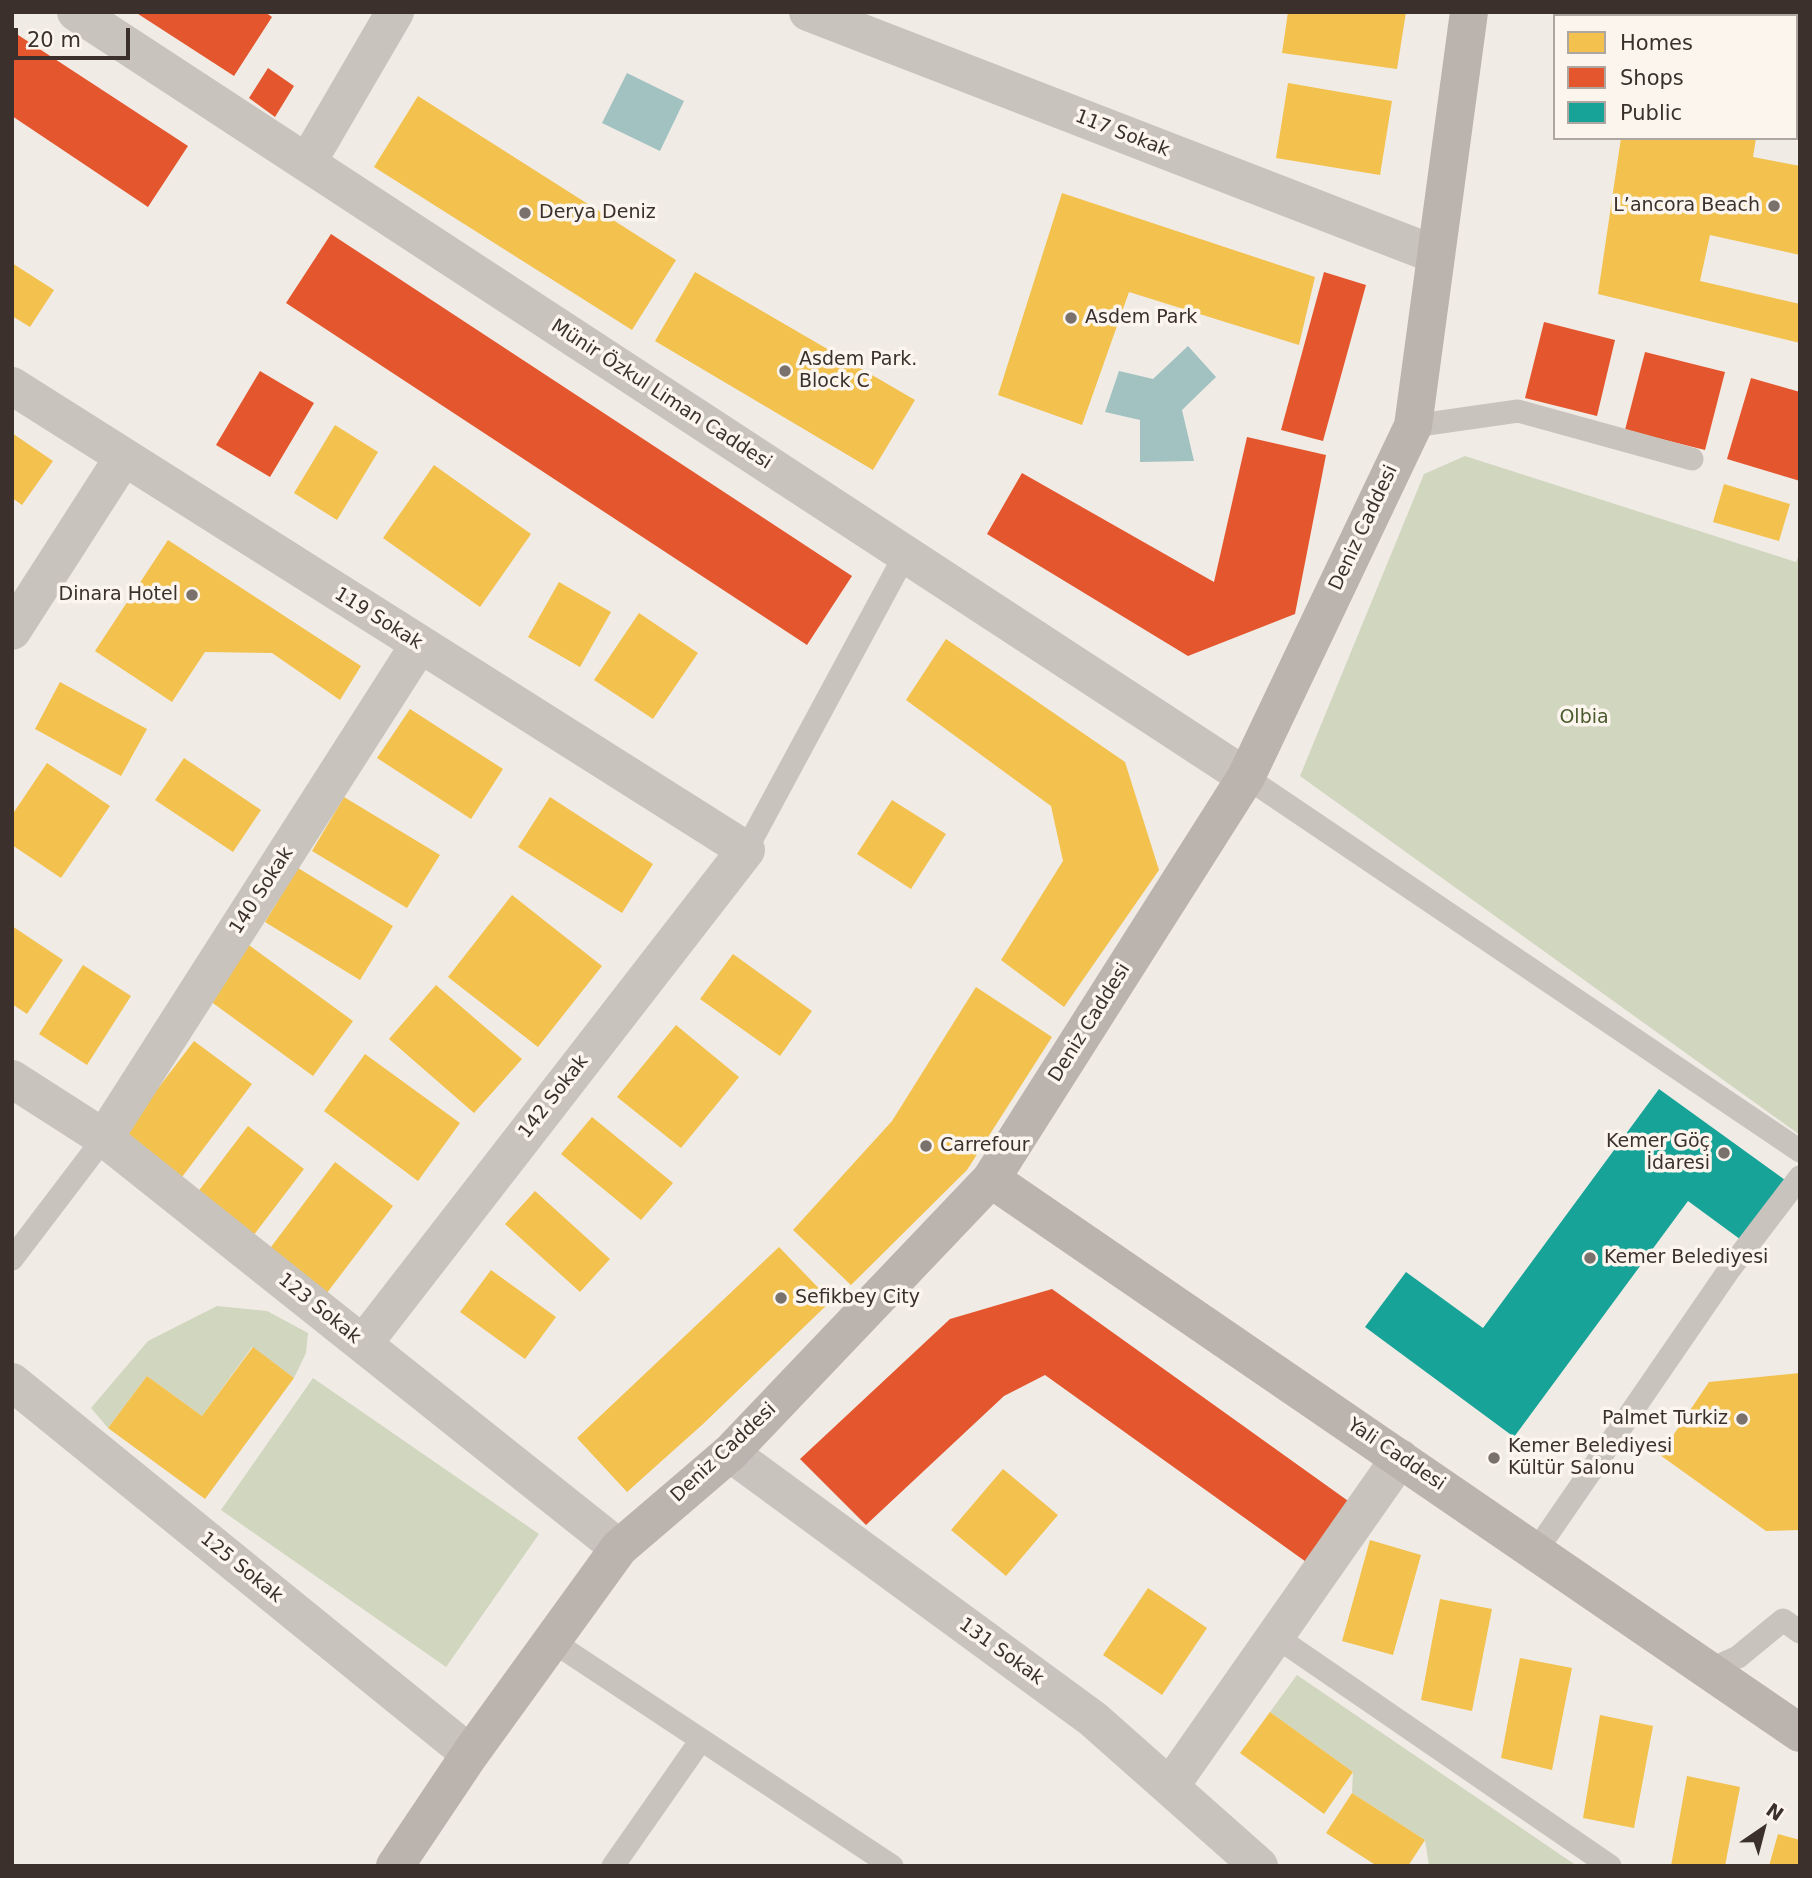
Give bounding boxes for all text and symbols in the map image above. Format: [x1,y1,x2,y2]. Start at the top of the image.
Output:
scale bar [18,14,133,58]
legend [1553,14,1798,140]
text: 20 m [27,28,81,52]
text: Homes [1620,31,1693,55]
text: Shops [1620,66,1684,90]
text: Public [1620,101,1682,125]
street label: 117 Sokak [1072,106,1172,162]
place label: L’ancora Beach [1613,195,1760,217]
marker: L’ancora Beach [1766,198,1782,214]
place label: Derya Deniz [539,202,656,224]
marker: Derya Deniz [517,205,533,221]
place label: Asdem Park [1085,307,1197,329]
marker: Asdem Park [1063,310,1079,326]
street label: Münir Özkul Liman Caddesi [546,315,776,475]
place label: Asdem Park. Block C [799,349,917,393]
marker: Asdem Park. Block C [777,363,793,379]
street label: Deniz Caddesi [1325,462,1403,594]
street label: 119 Sokak [330,583,426,655]
place label: Dinara Hotel [59,584,178,606]
marker: Dinara Hotel [184,587,200,603]
park label: Olbia [1559,707,1609,729]
street label: 140 Sokak [225,843,299,939]
street label: Deniz Caddesi [1044,959,1136,1087]
street label: 142 Sokak [514,1051,594,1143]
place label: Kemer Göç İdaresi [1606,1131,1710,1175]
place label: Carrefour [940,1135,1030,1157]
marker: Carrefour [918,1138,934,1154]
marker: Kemer Göç İdaresi [1716,1145,1732,1161]
place label: Kemer Belediyesi [1604,1247,1768,1269]
marker: Kemer Belediyesi [1582,1250,1598,1266]
street label: 123 Sokak [273,1269,365,1349]
place label: Sefikbey City [795,1287,920,1309]
marker: Sefikbey City [773,1290,789,1306]
street label: Deniz Caddesi [667,1398,781,1508]
place label: Palmet Turkiz [1602,1408,1728,1430]
marker: Palmet Turkiz [1734,1411,1750,1427]
street label: Yali Caddesi [1343,1414,1449,1496]
place label: Kemer Belediyesi Kültür Salonu [1508,1436,1672,1480]
marker: Kemer Belediyesi Kültür Salonu [1486,1450,1502,1466]
street label: 125 Sokak [195,1528,287,1608]
street label: 131 Sokak [954,1614,1048,1690]
north arrow [1728,1794,1798,1864]
text: N [1762,1798,1788,1825]

